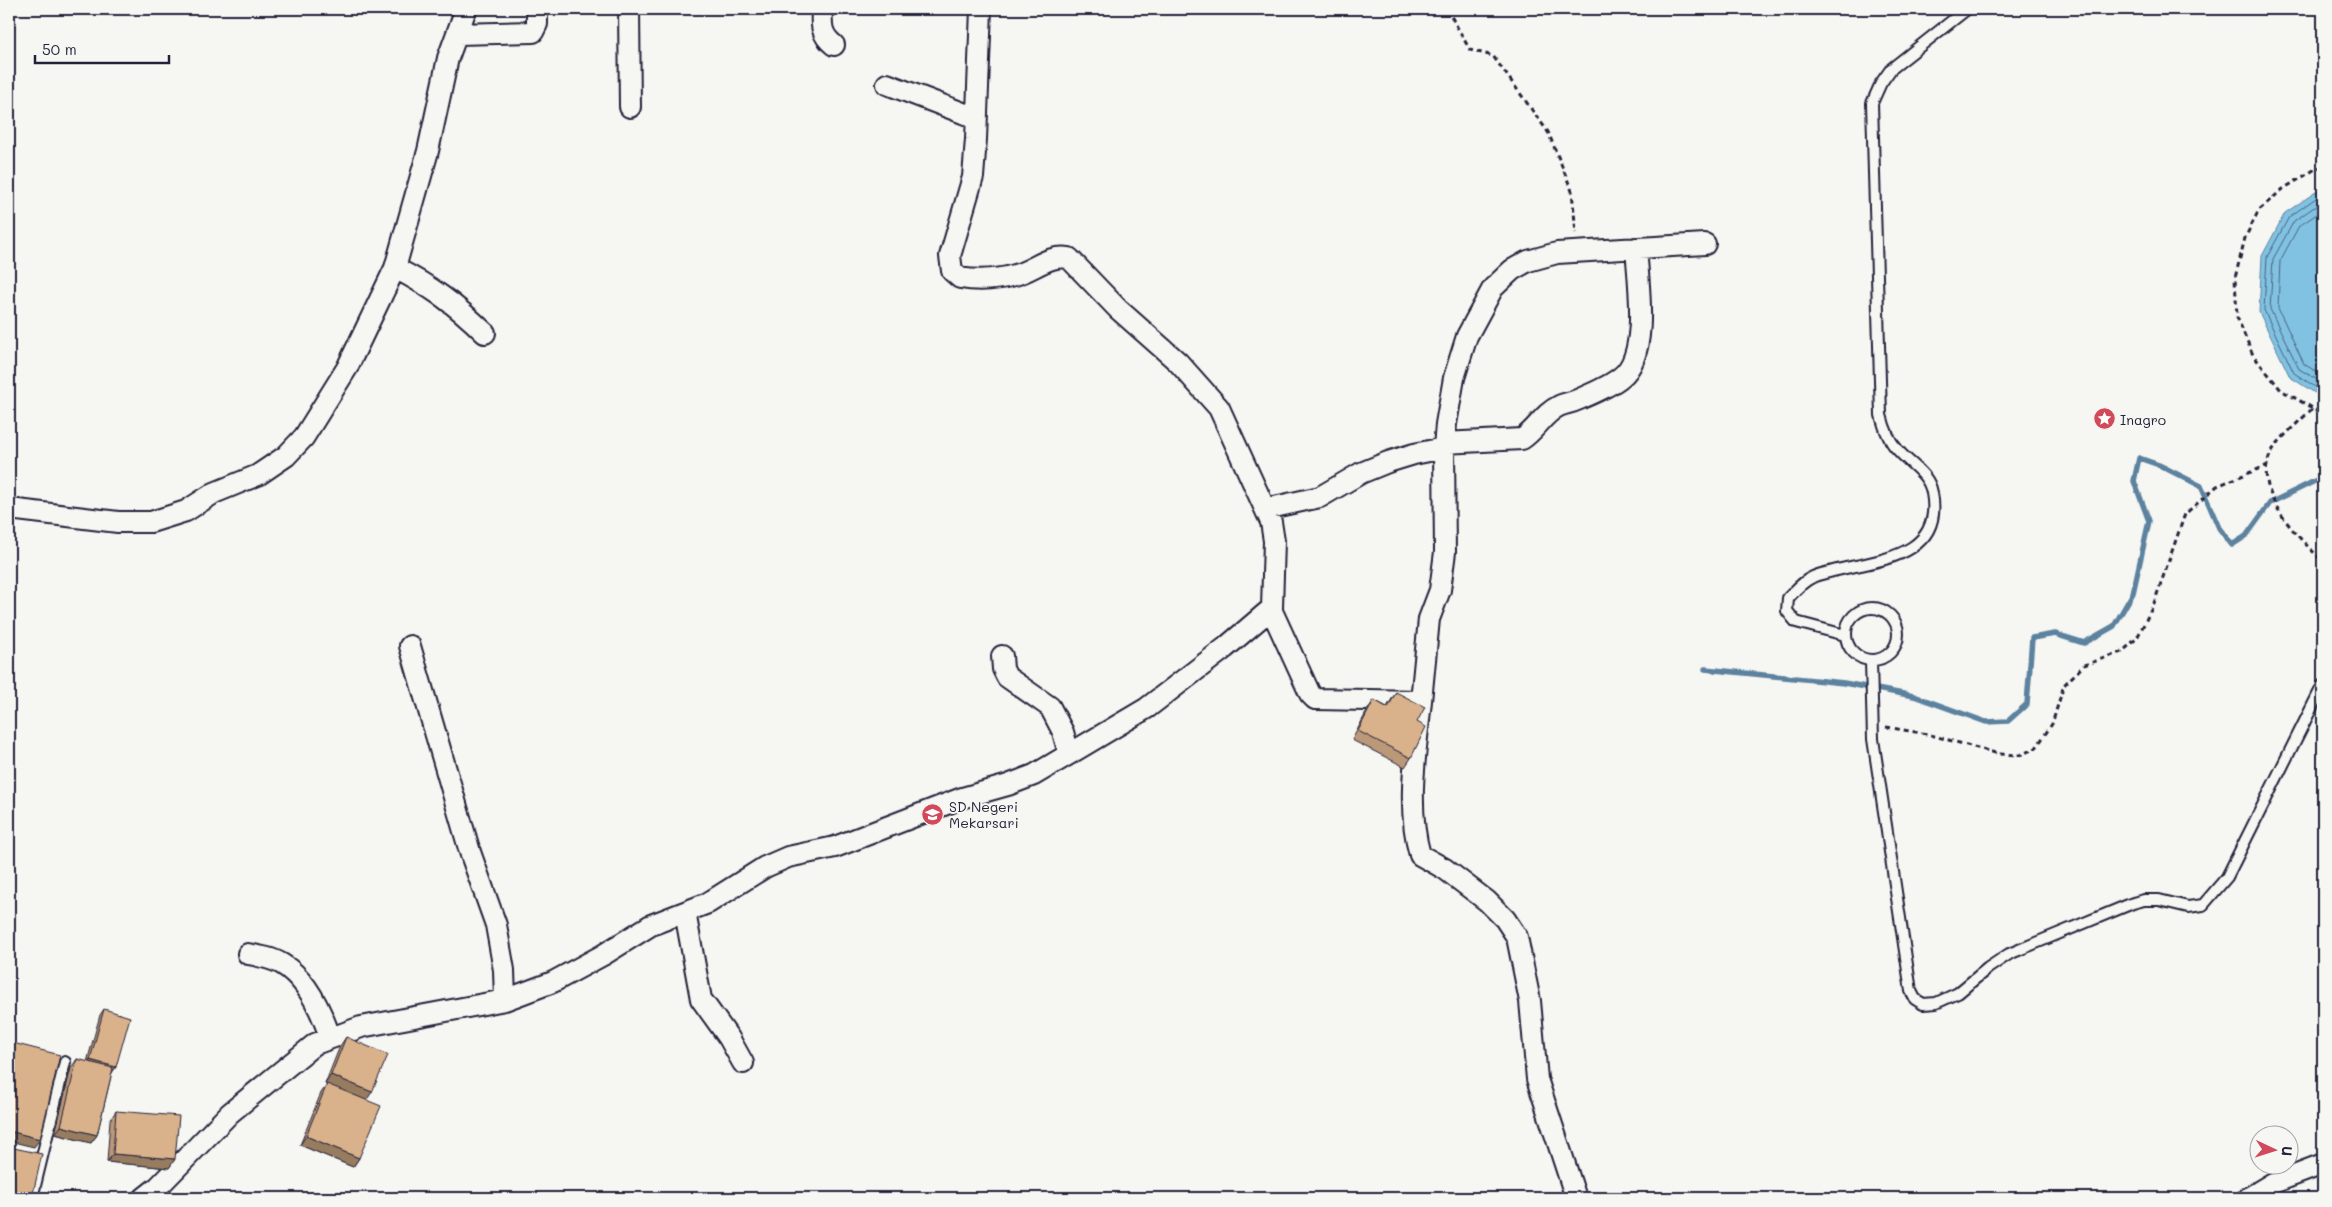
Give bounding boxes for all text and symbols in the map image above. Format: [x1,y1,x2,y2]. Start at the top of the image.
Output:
scale bar [35,32,169,64]
text: 50 m [42,39,77,59]
place icon: Inagro [2092,407,2116,431]
place label: Inagro [2120,410,2166,429]
place label: SD Negeri Mekarsari [949,797,1019,832]
school or university icon: SD Negeri Mekarsari [921,802,945,826]
north arrow [2250,1124,2300,1174]
text: U [2278,1145,2297,1157]

